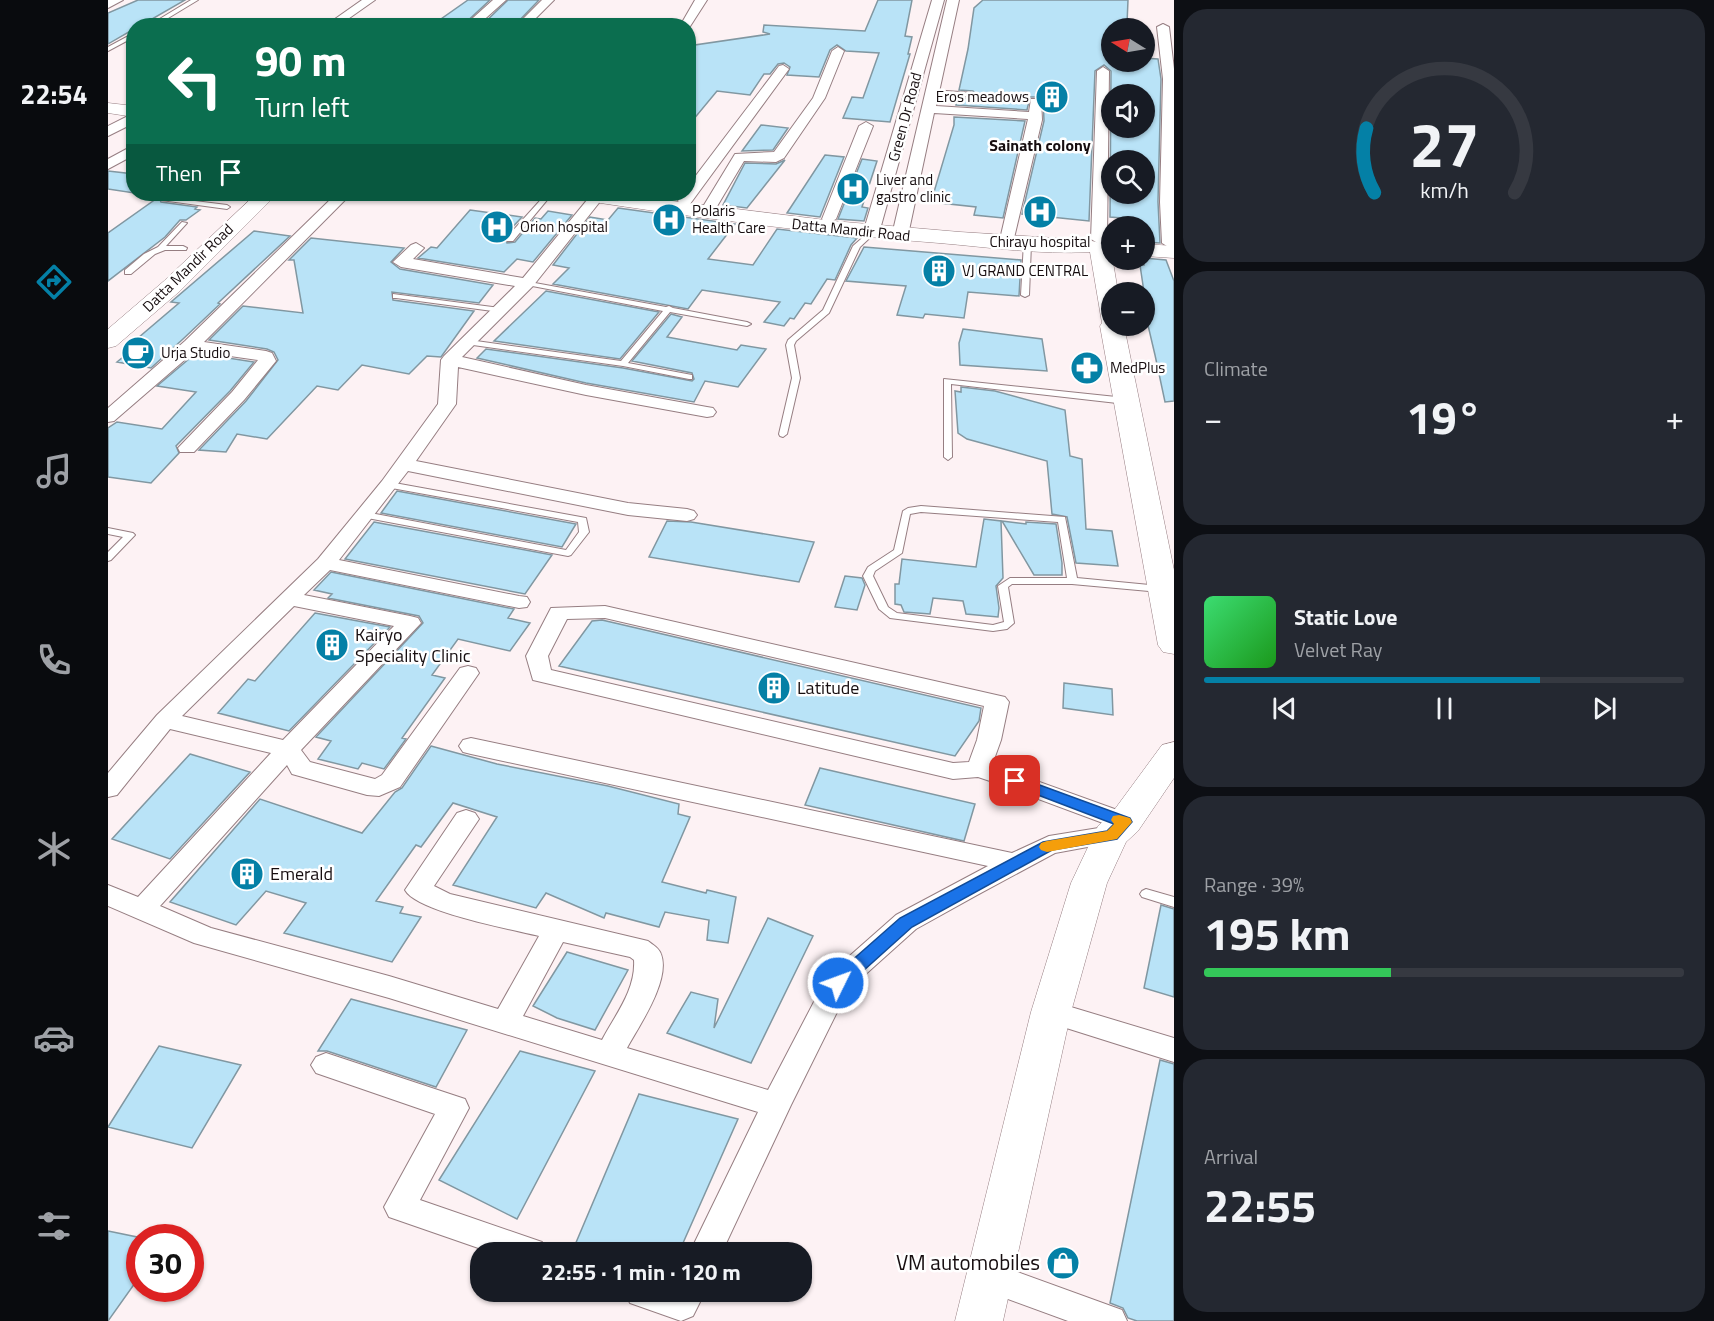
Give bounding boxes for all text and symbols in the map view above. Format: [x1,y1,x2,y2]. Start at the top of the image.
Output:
north arrow [1101,18,1155,72]
map controls [1101,18,1155,336]
text: 90 m [255,28,347,92]
icon: left [156,42,234,120]
street label: Green Dr Road [882,70,927,164]
text: 22:54 [20,73,88,114]
building icon: Eros meadows [1034,79,1070,115]
button: sound [1101,84,1155,138]
place label: Eros meadows [936,85,1029,108]
text: Turn left [255,86,349,127]
text: 27 [1409,96,1479,191]
district label: Sainath colony [989,133,1091,157]
button: search [1101,150,1155,204]
text: Then [156,156,202,190]
icon: arrive [214,156,247,189]
place label: Liver and gastro clinic [876,168,951,208]
hospital icon: Liver and gastro clinic [835,171,871,207]
text: km/h [1420,174,1468,206]
hospital icon: Chirayu hospital [1022,194,1058,230]
place label: Polaris Health Care [692,199,766,239]
hospital icon: Polaris Health Care [651,202,687,238]
hospital icon: Orion hospital [479,209,515,245]
street label: Datta Mandir Road [791,212,911,247]
place label: Orion hospital [520,215,608,238]
button: + [1101,216,1155,270]
street label: Datta Mandir Road [137,218,238,317]
place label: Chirayu hospital [989,230,1091,253]
building icon: VJ GRAND CENTRAL [921,253,957,289]
place label: VJ GRAND CENTRAL [962,259,1088,282]
icon: directions [33,261,75,303]
button: − [1101,282,1155,336]
cafe icon: Urja Studio [120,335,156,371]
place label: Urja Studio [161,341,230,364]
pharmacy icon: MedPlus [1069,350,1105,386]
text: Climate [1204,353,1268,384]
place label: MedPlus [1110,356,1165,379]
text: 19° [1406,383,1482,451]
text: − [1204,393,1222,443]
text: + [1666,393,1684,443]
icon: music [33,450,75,492]
text: Static Love [1294,600,1397,634]
place label: Kairyo Speciality Clinic [355,621,471,669]
building icon: Kairyo Speciality Clinic [314,627,350,663]
text: Velvet Ray [1294,634,1383,665]
icon: phone [33,639,75,681]
building icon: Latitude [756,670,792,706]
place label: Latitude [797,674,859,701]
icon: previous [1268,692,1301,725]
icon: pause [1428,692,1461,725]
icon: next [1588,692,1621,725]
pin [989,755,1040,806]
icon: arrive [998,764,1031,797]
icon: climate [33,828,75,870]
building icon: Emerald [229,856,265,892]
place label: Emerald [270,860,333,887]
text: Range · 39% [1204,869,1304,900]
text: 195 km [1204,899,1350,967]
position arrow [806,951,870,1015]
icon: car [33,1017,75,1059]
text: Arrival [1204,1141,1258,1172]
text: 22:55 [1204,1171,1316,1239]
icon: filters [33,1205,75,1247]
speed limit sign: 30 [126,1224,204,1302]
shop icon: VM automobiles [1045,1245,1081,1281]
place label: VM automobiles [896,1246,1040,1278]
text: 22:55 · 1 min · 120 m [541,1255,741,1289]

